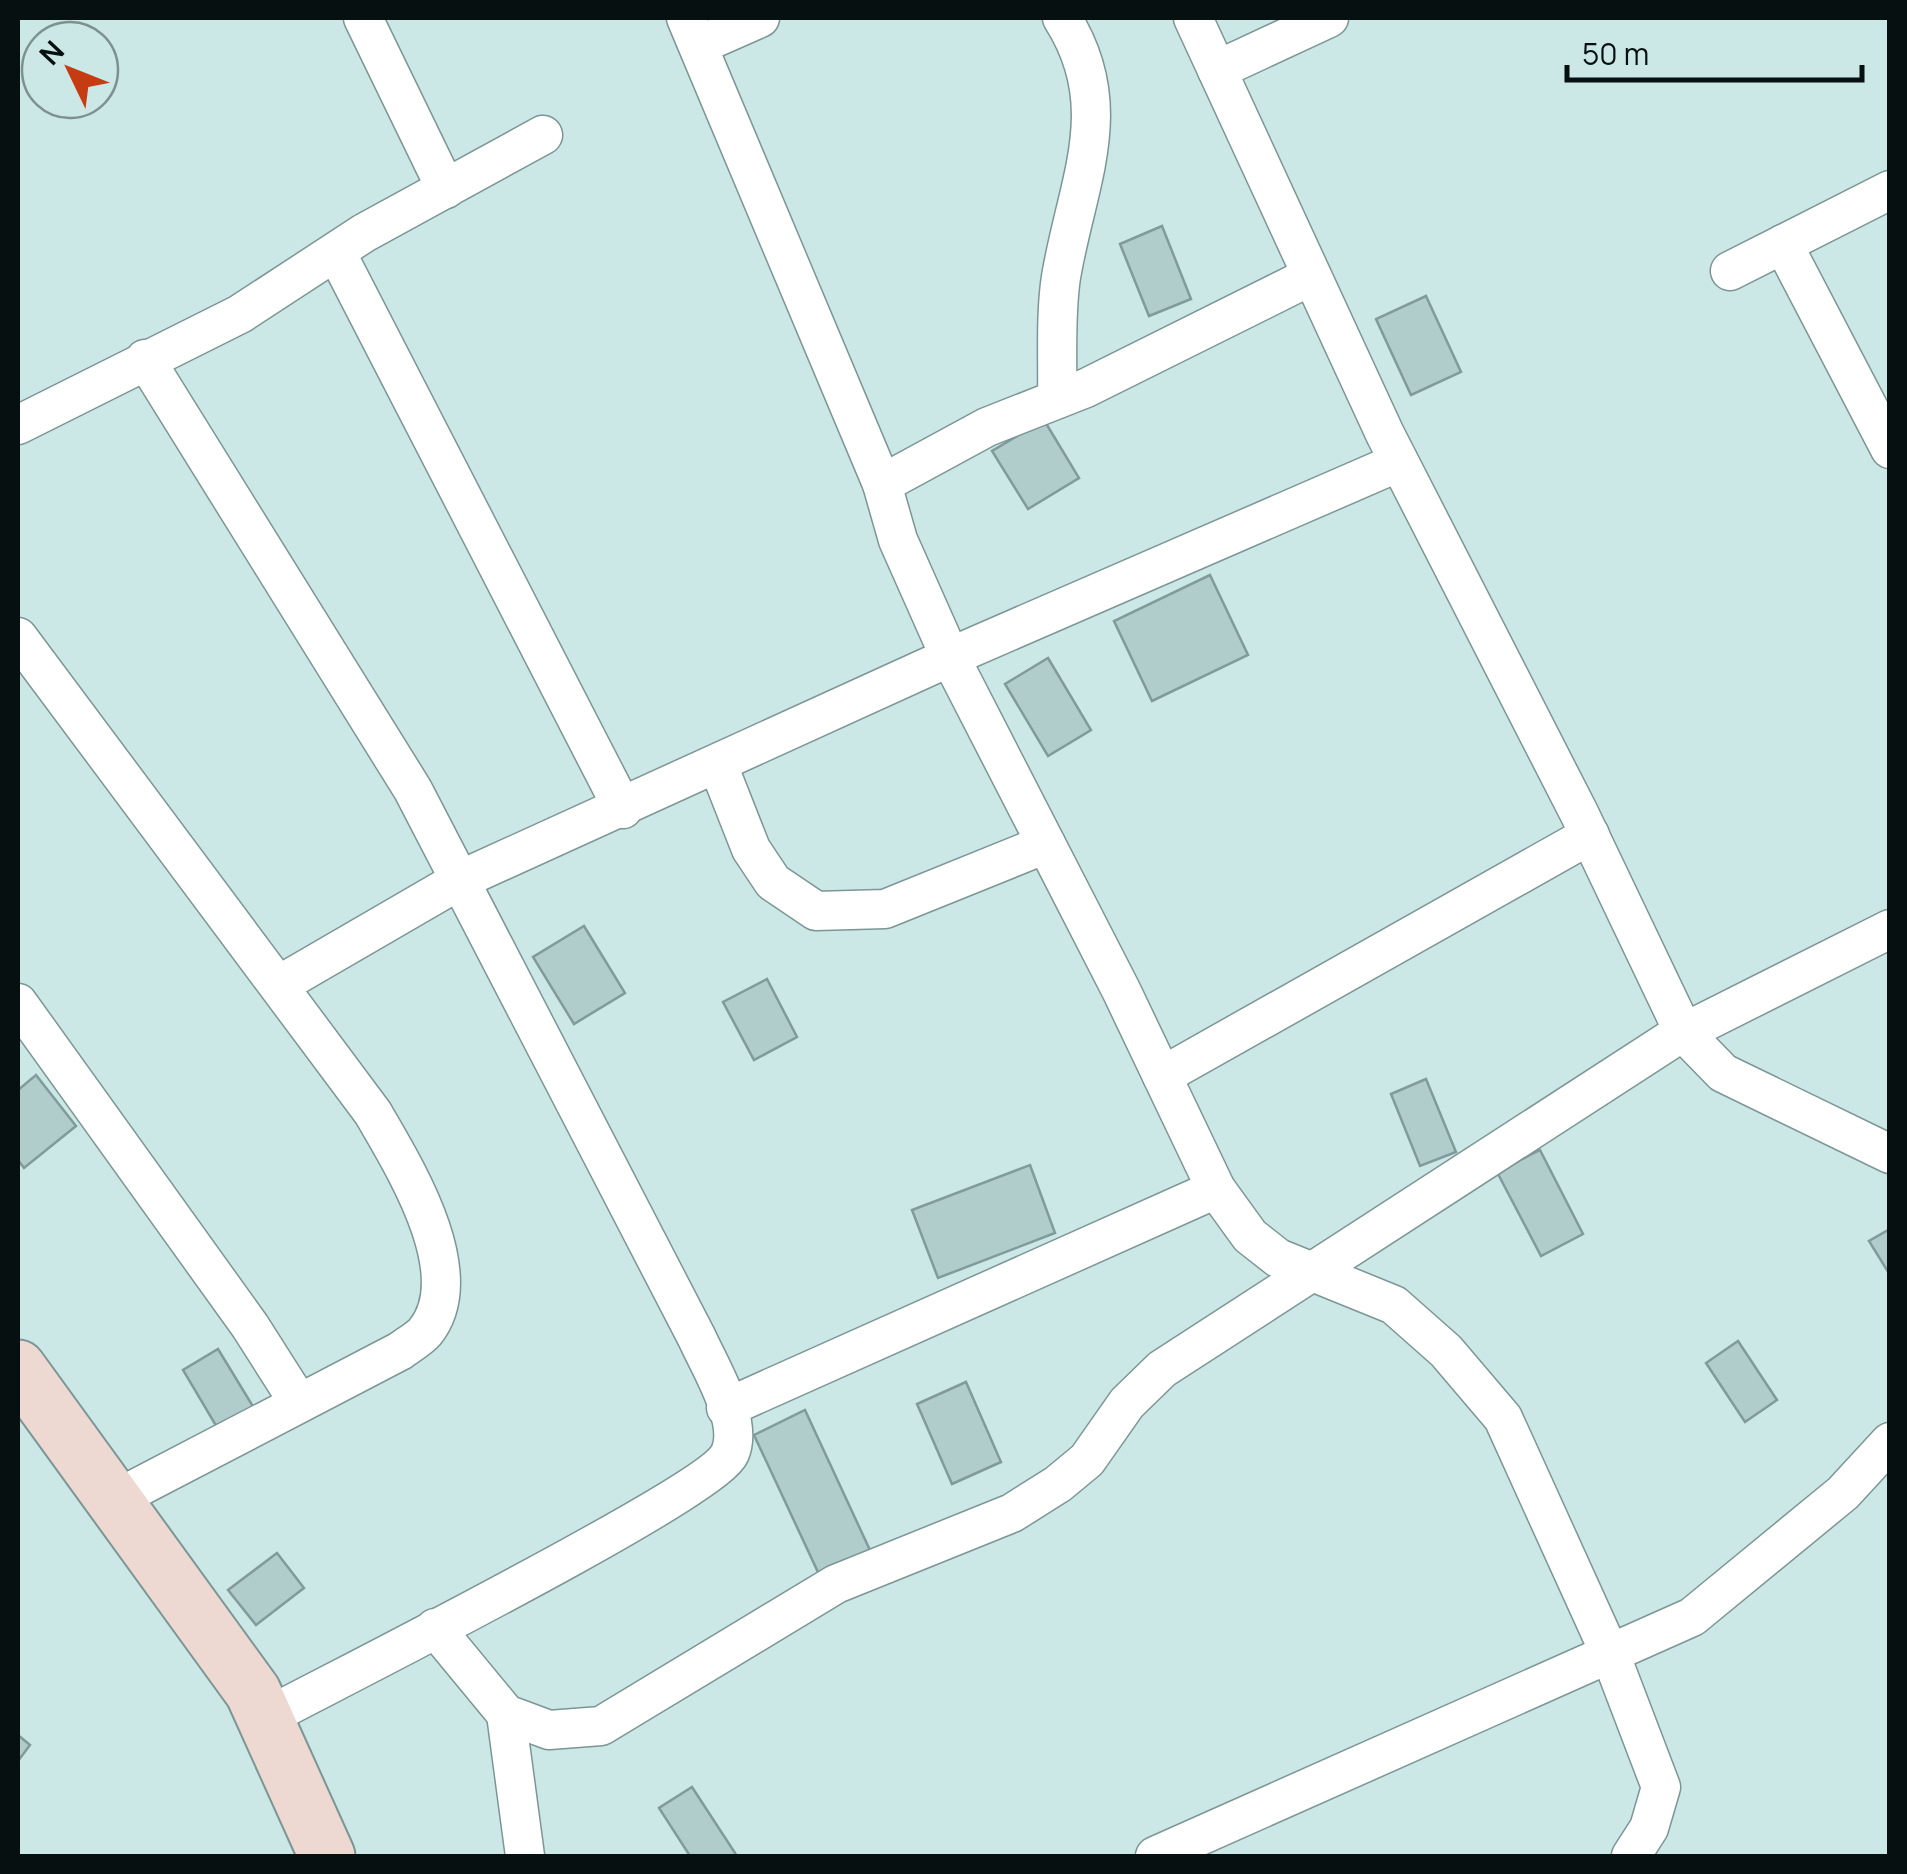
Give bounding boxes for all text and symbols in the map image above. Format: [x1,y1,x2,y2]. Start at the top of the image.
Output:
north arrow [20,20,120,120]
scale bar [1567,20,1862,82]
text: N [30,32,72,73]
text: 50 m [1582,33,1649,74]

